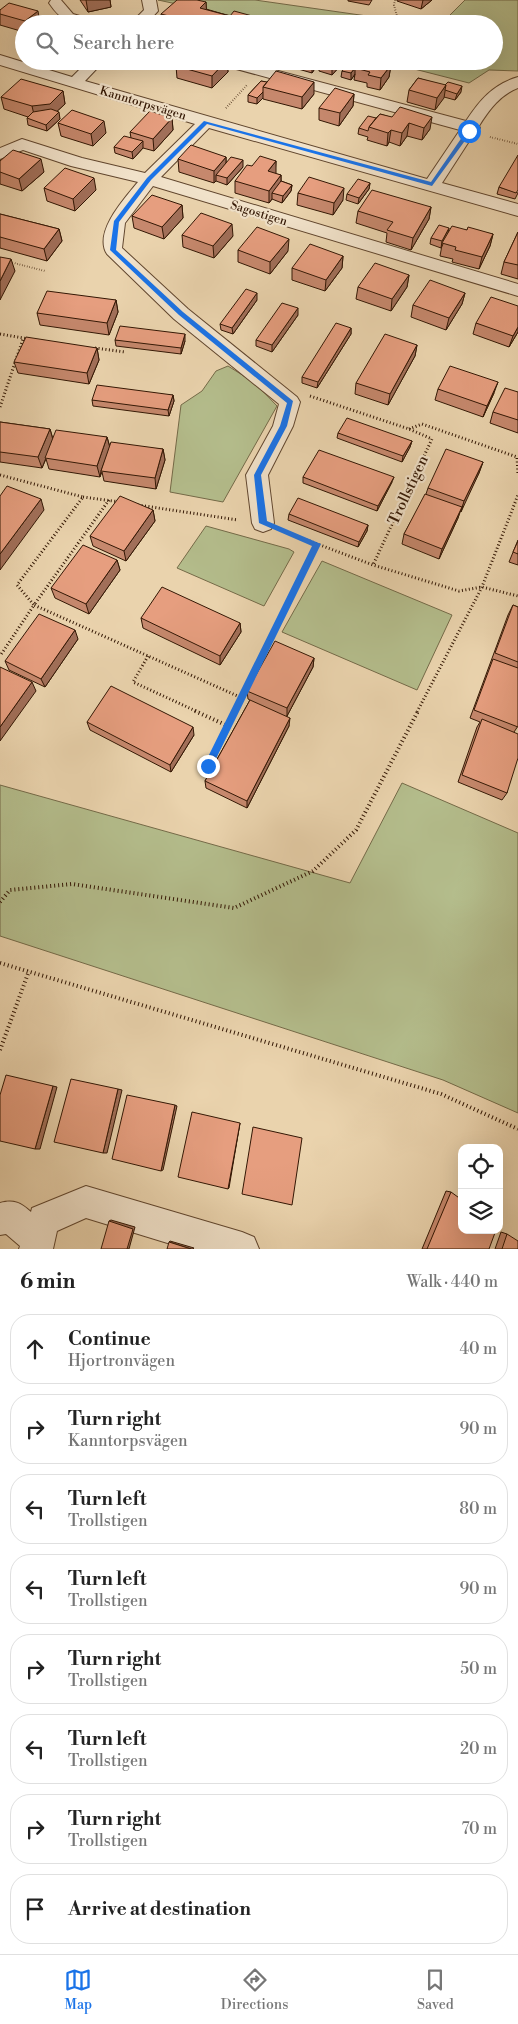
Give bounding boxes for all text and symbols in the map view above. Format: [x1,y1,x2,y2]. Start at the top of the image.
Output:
search box [15,15,503,70]
icon: search [33,29,61,57]
text: Search here [73,31,174,55]
street label: Kanntorpsvägen [98,83,188,124]
route start [458,120,481,143]
street label: Sagostigen [229,198,289,229]
street label: Trollstigen [384,452,433,528]
route end [197,755,220,778]
map controls [458,1144,503,1234]
button: locate [458,1144,503,1189]
button: layers [458,1189,503,1234]
text: 6 min [20,1269,75,1295]
text: Walk · 440 m [407,1272,498,1292]
text: Continue [68,1327,151,1351]
icon: ahead [21,1335,49,1363]
text: 40 m [460,1339,497,1359]
text: Hjortronvägen [68,1351,175,1371]
text: Turn right [68,1407,161,1431]
icon: right [21,1415,49,1443]
text: 90 m [459,1419,497,1439]
text: Kanntorpsvägen [68,1431,188,1451]
text: Turn left [68,1487,147,1511]
icon: left [21,1495,49,1523]
text: 80 m [459,1499,497,1519]
text: Trollstigen [68,1511,148,1531]
text: Turn left [68,1567,147,1591]
icon: left [21,1575,49,1603]
text: 90 m [459,1579,497,1599]
text: Trollstigen [68,1591,148,1611]
text: Turn right [68,1647,161,1671]
icon: right [21,1655,49,1683]
text: 50 m [460,1659,497,1679]
text: Trollstigen [68,1671,148,1691]
text: Turn left [68,1727,147,1751]
icon: left [21,1735,49,1763]
text: 20 m [460,1739,497,1759]
text: Trollstigen [68,1751,148,1771]
text: Turn right [68,1807,161,1831]
icon: right [21,1815,49,1843]
text: 70 m [461,1819,497,1839]
text: Trollstigen [68,1831,148,1851]
icon: arrive [21,1895,49,1923]
text: Arrive at destination [68,1897,251,1921]
tab: Map [64,1966,92,2014]
tab: Directions [221,1966,288,2014]
tab: Saved [417,1966,454,2014]

